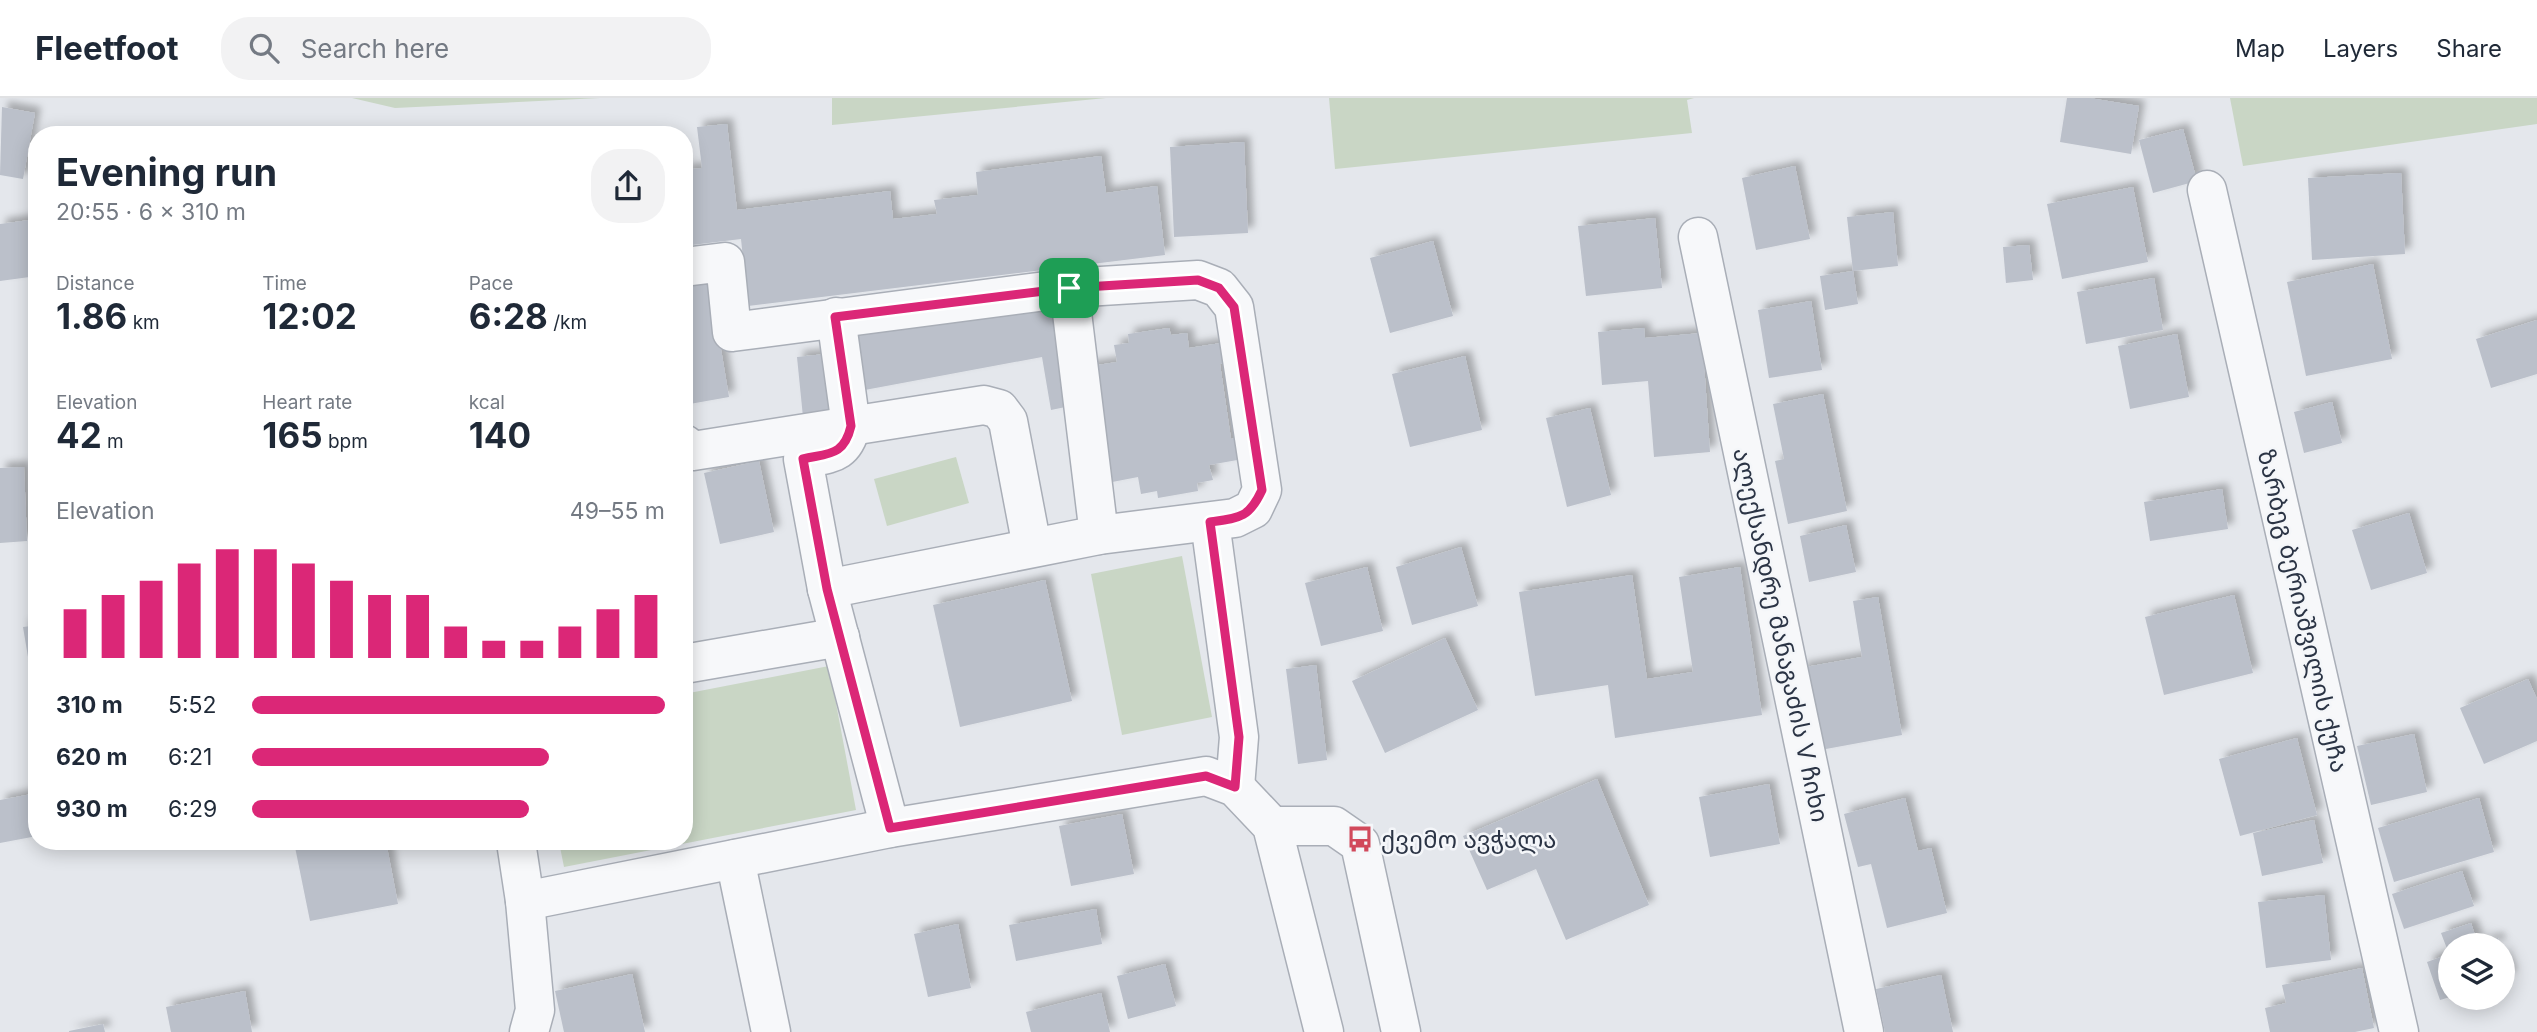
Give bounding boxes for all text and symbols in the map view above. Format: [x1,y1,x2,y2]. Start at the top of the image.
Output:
search box [221,17,711,80]
text: Fleetfoot [35,28,179,68]
icon: search [245,29,283,67]
text: Search here [301,33,449,64]
text: Map [2235,34,2285,63]
text: Layers [2323,34,2398,63]
text: Share [2436,34,2502,63]
text: Evening run [56,149,277,195]
button: share [591,149,665,223]
text: 20:55 · 6 × 310 m [56,198,246,226]
pin [1039,258,1099,318]
icon: arrive [1050,269,1088,307]
text: Distance [56,272,134,295]
text: Time [262,272,307,295]
text: Pace [469,272,513,295]
text: 1.86 [56,295,127,337]
text: 12:02 [262,295,357,337]
text: 6:28 [469,295,548,337]
text: km [127,311,160,334]
text: /km [548,311,587,334]
text: Elevation [56,391,137,414]
text: Heart rate [262,391,352,414]
text: kcal [469,391,505,414]
text: 42 [56,414,102,456]
text: 165 [262,414,323,456]
text: 140 [469,414,531,456]
text: m [102,430,124,453]
text: bpm [323,430,368,453]
street label: ალექსანდრე მანაგაძის V ჩიხი [1727,445,1835,825]
street label: ზარბეგ ბერიაშვილის ქუჩა [2252,447,2354,775]
text: Elevation [56,497,155,525]
text: 49–55 m [570,497,665,525]
text: 310 m [56,691,123,719]
text: 5:52 [168,691,217,719]
text: 620 m [56,743,127,771]
text: 6:21 [168,743,212,771]
text: 930 m [56,795,128,823]
text: 6:29 [168,795,217,823]
bus stop icon: ქვემო ავჭალა [1345,824,1375,854]
place label: ქვემო ავჭალა [1381,825,1556,854]
map controls [2438,933,2515,1010]
button: layers [2438,933,2515,1010]

